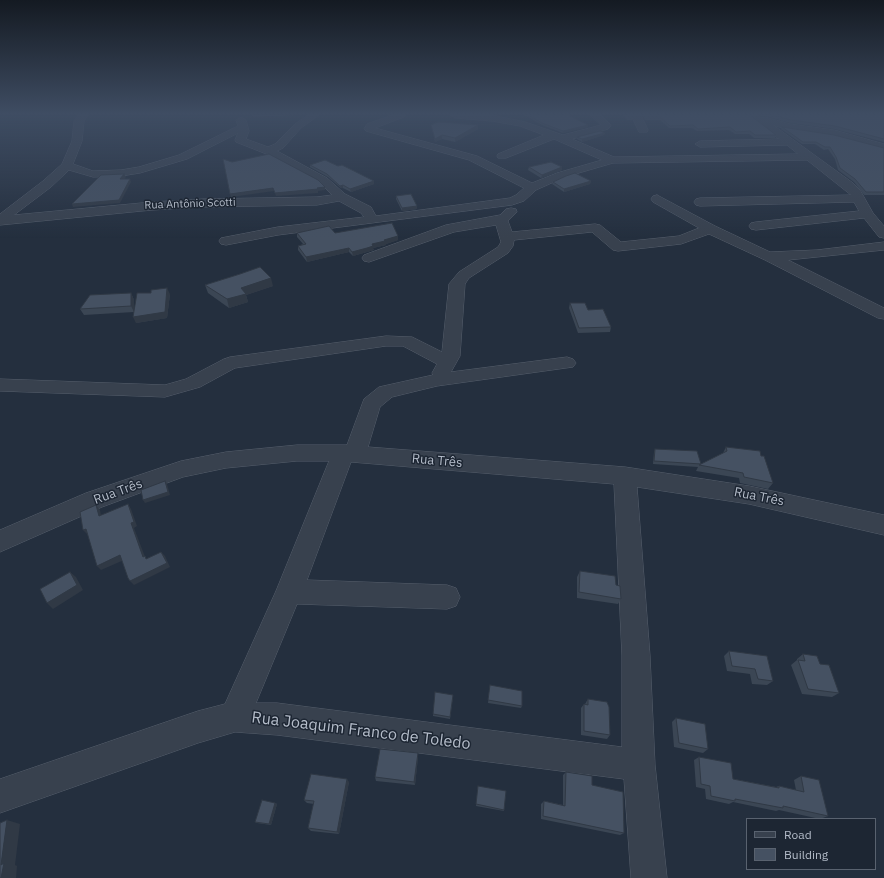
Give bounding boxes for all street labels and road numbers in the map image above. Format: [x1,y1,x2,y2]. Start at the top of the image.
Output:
street label: Rua Antônio Scotti [144,196,236,212]
street label: Rua Três [411,451,463,471]
street label: Rua Três [91,476,145,508]
street label: Rua Três [733,485,785,509]
street label: Rua Joaquim Franco de Toledo [250,708,472,754]

